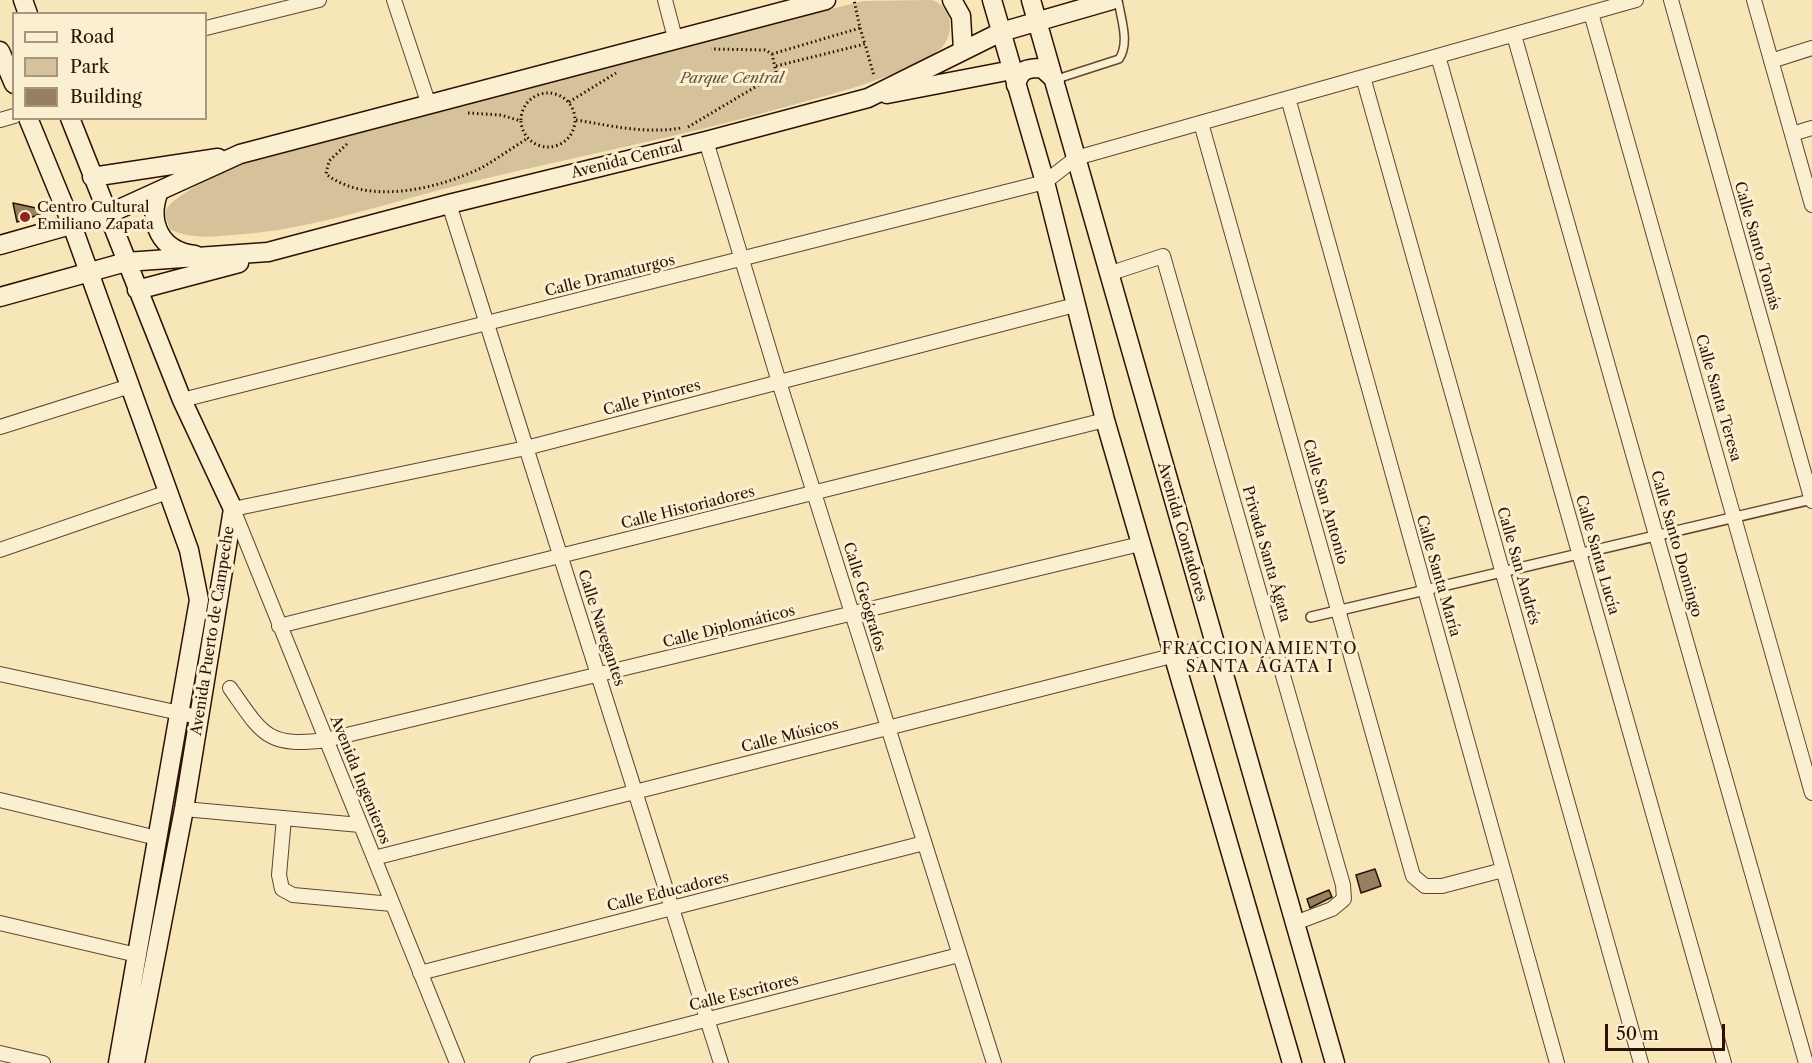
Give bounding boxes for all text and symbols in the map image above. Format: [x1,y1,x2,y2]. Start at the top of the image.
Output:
legend [12,12,207,120]
text: Road [70,26,115,48]
text: Park [70,56,109,78]
park label: Parque Central [680,70,784,88]
text: Building [70,86,142,108]
street label: Avenida Central [569,137,685,183]
street label: Calle Santo Tomás [1730,180,1784,312]
place label: Centro Cultural Emiliano Zapata [37,199,154,234]
marker: Centro Cultural Emiliano Zapata [18,210,32,224]
street label: Calle Dramaturgos [543,251,677,301]
street label: Calle Santa Teresa [1691,332,1745,464]
street label: Calle Pintores [601,376,703,420]
street label: Calle San Antonio [1299,437,1351,567]
street label: Avenida Contadores [1153,460,1211,604]
street label: Calle Santo Domingo [1646,469,1706,619]
street label: Calle Historiadores [619,483,757,533]
street label: Privada Santa Ágata [1238,484,1294,624]
street label: Calle Santa Lucía [1571,493,1623,617]
street label: Calle San Andrés [1493,505,1543,627]
street label: Calle Santa María [1412,513,1464,639]
street label: Avenida Puerto de Campeche [188,525,238,737]
street label: Calle Geógrafos [839,540,889,654]
street label: Calle Navegantes [574,567,628,689]
street label: Calle Diplomáticos [661,602,797,652]
district label: FRACCIONAMIENTO SANTA ÁGATA I [1162,639,1358,677]
street label: Avenida Ingenieros [326,713,394,847]
street label: Calle Músicos [740,715,840,757]
street label: Calle Educadores [605,868,731,916]
street label: Calle Escritores [688,971,800,1015]
scale bar [1608,1012,1728,1050]
text: 50 m [1616,1023,1659,1045]

